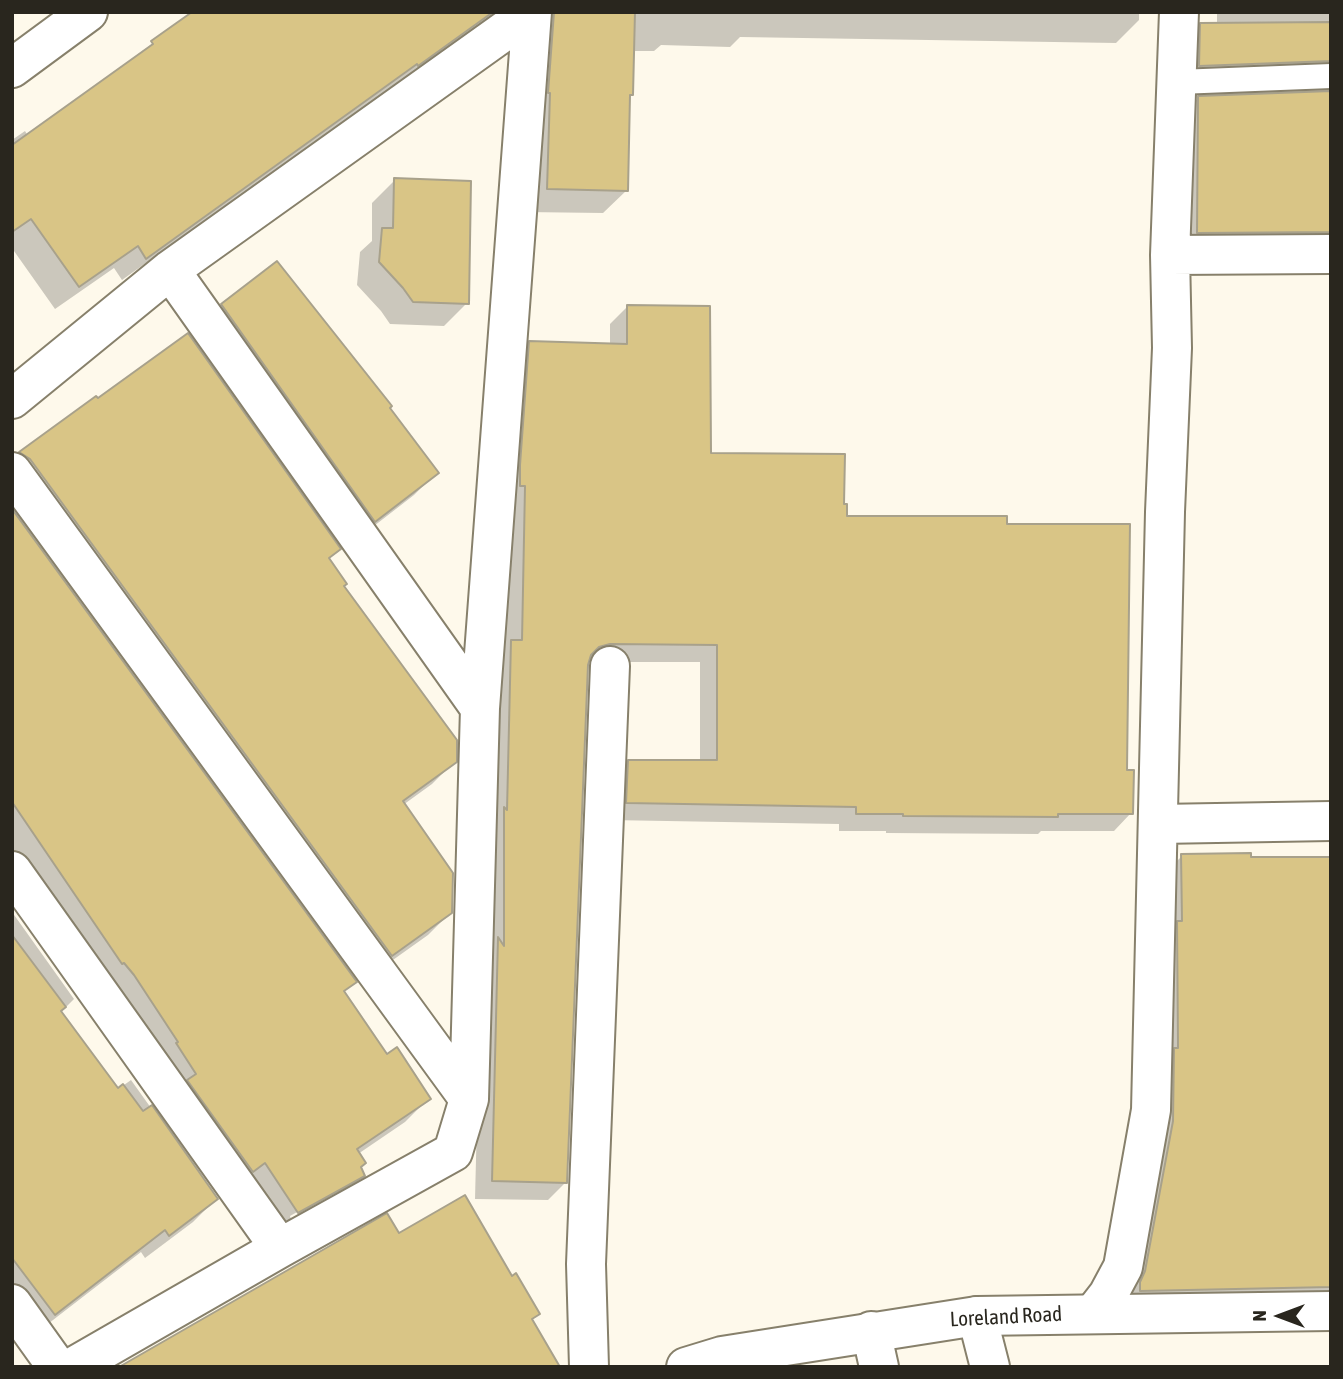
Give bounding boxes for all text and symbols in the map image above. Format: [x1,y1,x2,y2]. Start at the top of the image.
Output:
north arrow [1245,1281,1315,1351]
street label: Loreland Road [949,1301,1063,1333]
text: N [1248,1310,1270,1322]

